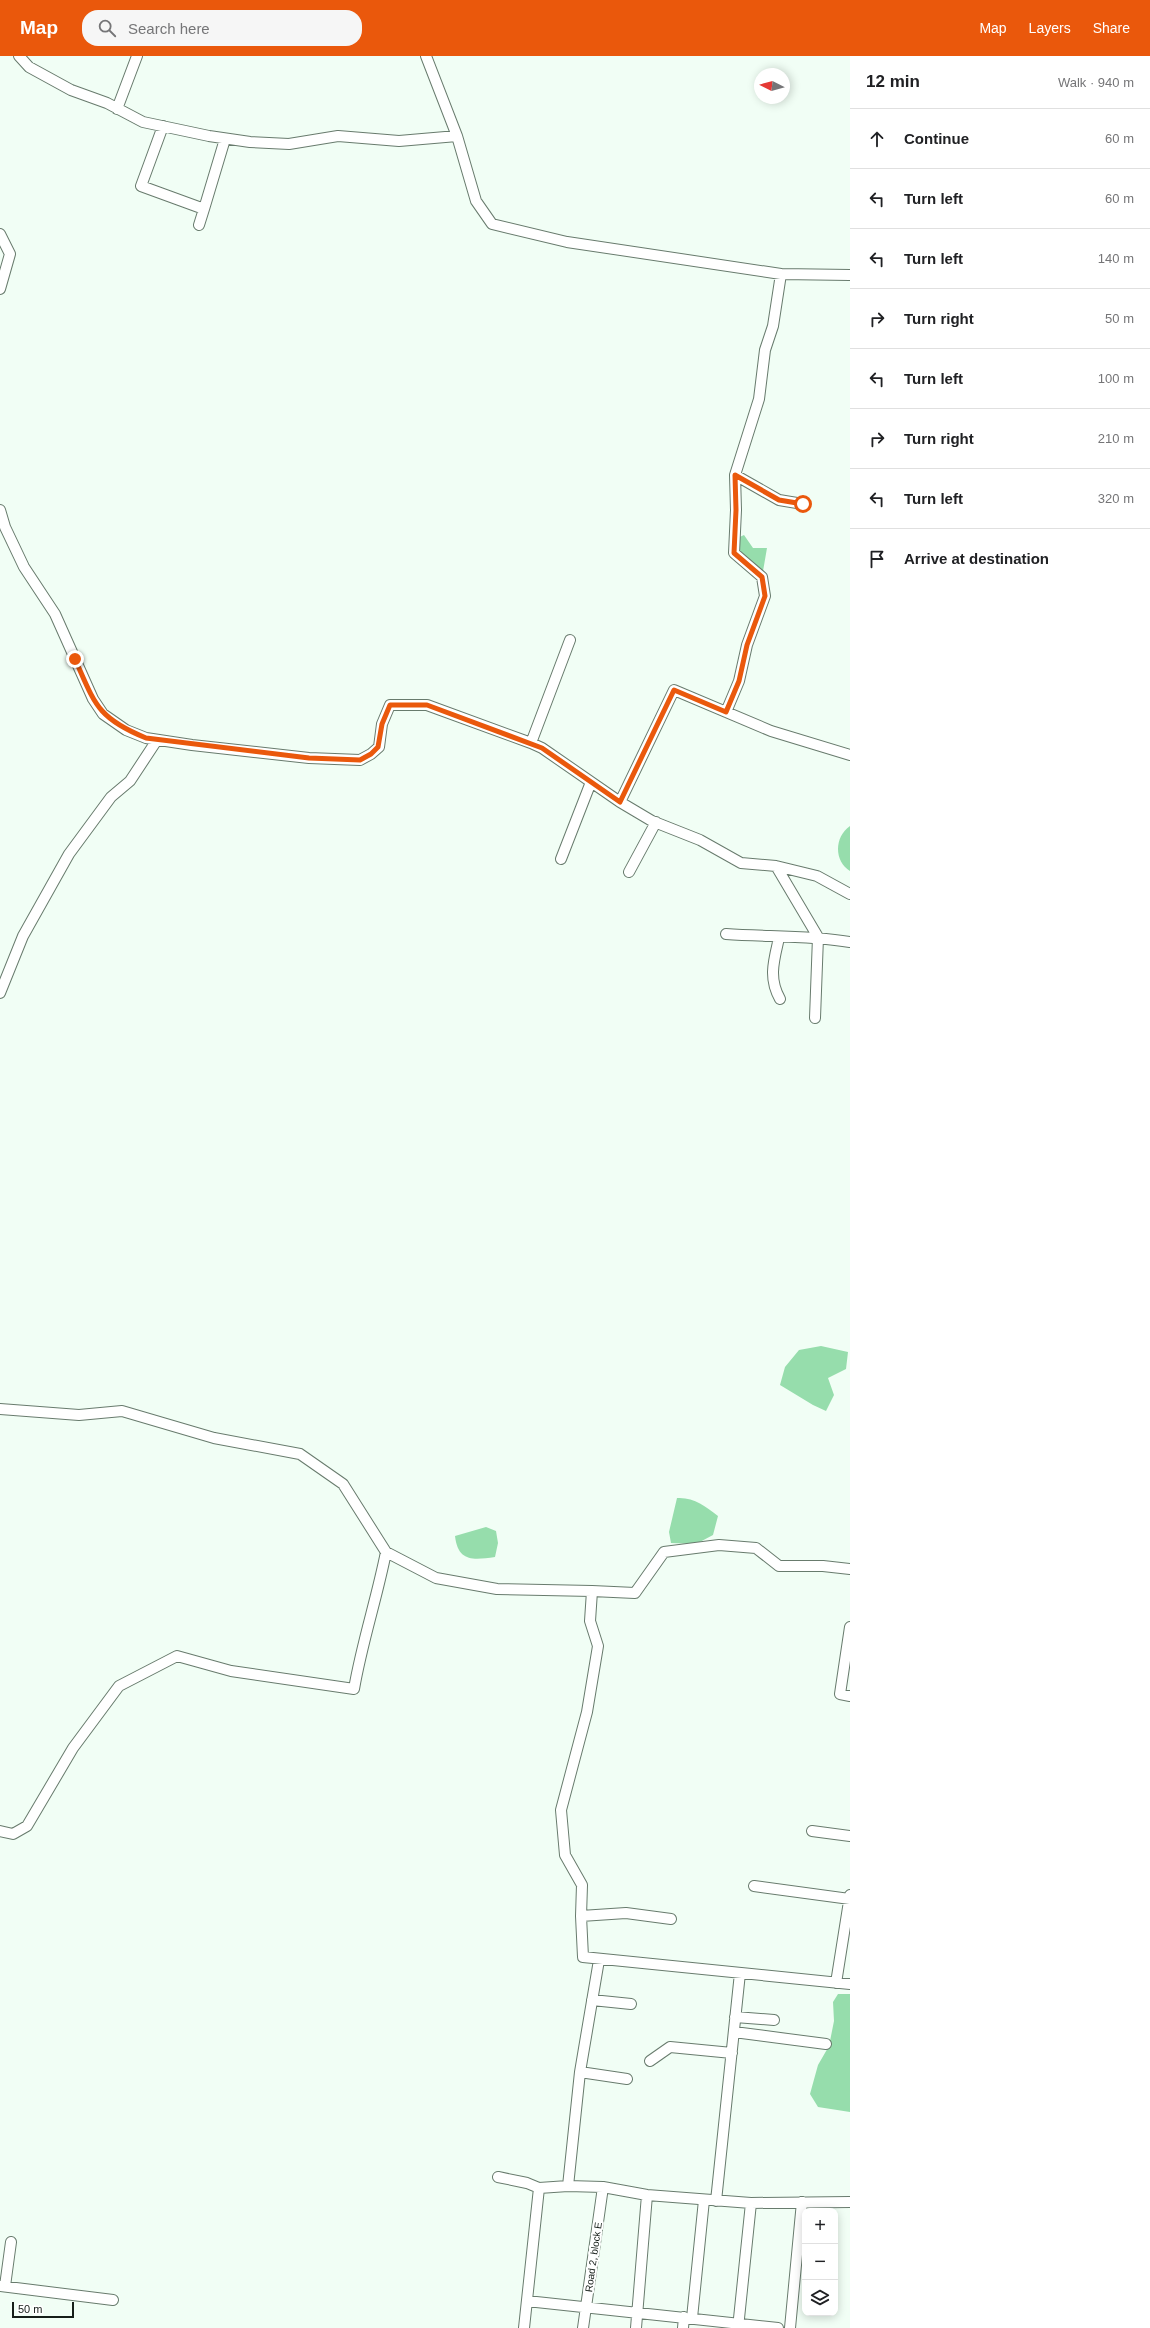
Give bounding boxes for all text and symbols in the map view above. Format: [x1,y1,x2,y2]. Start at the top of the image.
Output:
search box [82,10,362,46]
text: Map [20,17,58,38]
icon: search [96,17,118,39]
text: Search here [128,20,210,37]
text: Map [979,20,1007,36]
text: Layers [1029,20,1071,36]
text: Share [1093,20,1130,36]
north arrow [754,68,790,104]
text: 12 min [866,72,920,91]
text: Walk · 940 m [1058,75,1134,90]
icon: ahead [866,128,888,150]
text: Continue [904,130,969,147]
text: 60 m [1105,131,1134,146]
icon: left [866,188,888,210]
text: Turn left [904,190,963,207]
text: 60 m [1105,191,1134,206]
icon: left [866,248,888,270]
text: Turn left [904,250,963,267]
text: 140 m [1098,251,1134,266]
icon: right [866,308,888,330]
text: Turn right [904,310,974,327]
text: 50 m [1105,311,1134,326]
icon: left [866,368,888,390]
text: Turn left [904,370,963,387]
text: 100 m [1098,371,1134,386]
icon: right [866,428,888,450]
text: Turn right [904,430,974,447]
text: 210 m [1098,431,1134,446]
icon: left [866,488,888,510]
text: Turn left [904,490,963,507]
text: 320 m [1098,491,1134,506]
route start [794,495,812,513]
icon: arrive [866,548,888,570]
text: Arrive at destination [904,550,1049,567]
route end [66,650,84,668]
map controls [802,2208,838,2316]
button: + [802,2208,838,2244]
street label: Road 2, block E [583,2221,604,2293]
button: − [802,2244,838,2280]
button: layers [802,2280,838,2316]
scale bar [12,2300,74,2319]
text: 50 m [18,2303,42,2315]

